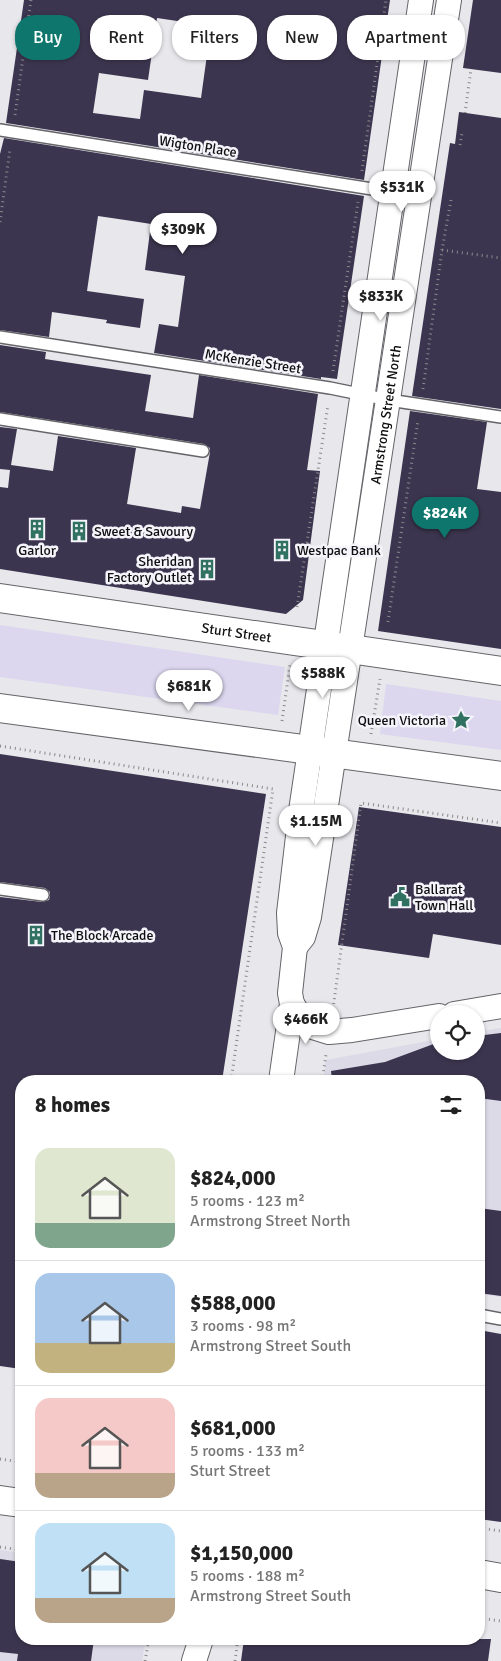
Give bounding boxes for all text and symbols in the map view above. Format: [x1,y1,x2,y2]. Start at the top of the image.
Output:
chip: Buy [15,15,80,60]
chip: Rent [90,15,162,60]
chip: Filters [172,15,257,60]
chip: New [267,15,337,60]
chip: Apartment [347,15,465,60]
street label: Wigton Place [158,132,238,161]
pin: $531K [367,170,437,213]
text: $531K [380,177,424,197]
pin: $309K [148,212,218,255]
text: $309K [161,219,205,239]
pin: $833K [346,280,416,322]
text: $833K [359,286,403,306]
street label: Armstrong Street North [367,344,405,485]
street label: McKenzie Street [204,345,302,378]
pin: $824K [410,496,480,539]
text: $824K [423,503,467,523]
building icon: Garlor [26,518,48,540]
building icon: Sweet & Savoury [68,520,90,542]
place label: Sweet & Savoury [94,523,194,540]
building icon: Westpac Bank [271,539,293,561]
place label: Garlor [18,542,57,559]
place label: Westpac Bank [297,542,381,559]
place label: Sheridan Factory Outlet [107,553,192,586]
building icon: Sheridan Factory Outlet [196,558,218,580]
street label: Sturt Street [200,619,273,646]
pin: $588K [288,656,358,699]
text: $588K [301,663,345,683]
pin: $681K [154,670,224,712]
text: $681K [167,676,211,696]
place icon: Queen Victoria [450,709,472,731]
place label: Queen Victoria [358,712,446,729]
pin: $1.15M [275,804,357,847]
text: $1.15M [290,811,342,831]
place label: Ballarat Town Hall [415,881,473,914]
public building icon: Ballarat Town Hall [389,886,411,908]
building icon: The Block Arcade [25,924,47,946]
place label: The Block Arcade [51,927,154,944]
pin: $466K [271,1002,341,1045]
map controls [430,1005,485,1060]
button: locate [430,1005,485,1060]
text: $466K [284,1009,328,1029]
icon: filters [437,1091,465,1119]
text: 8 homes [35,1092,110,1118]
text: $824,000 [190,1165,276,1191]
icon: home [75,1168,135,1228]
text: 5 rooms · 123 m² [190,1191,305,1211]
text: Armstrong Street North [190,1211,351,1231]
text: $588,000 [190,1290,276,1316]
icon: home [75,1293,135,1353]
text: 3 rooms · 98 m² [190,1316,296,1336]
text: Armstrong Street South [190,1336,351,1356]
text: $681,000 [190,1415,276,1441]
icon: home [75,1418,135,1478]
text: 5 rooms · 133 m² [190,1441,305,1461]
text: Sturt Street [190,1461,270,1481]
text: $1,150,000 [190,1540,293,1566]
icon: home [75,1543,135,1603]
text: 5 rooms · 188 m² [190,1566,305,1586]
text: Armstrong Street South [190,1586,351,1606]

